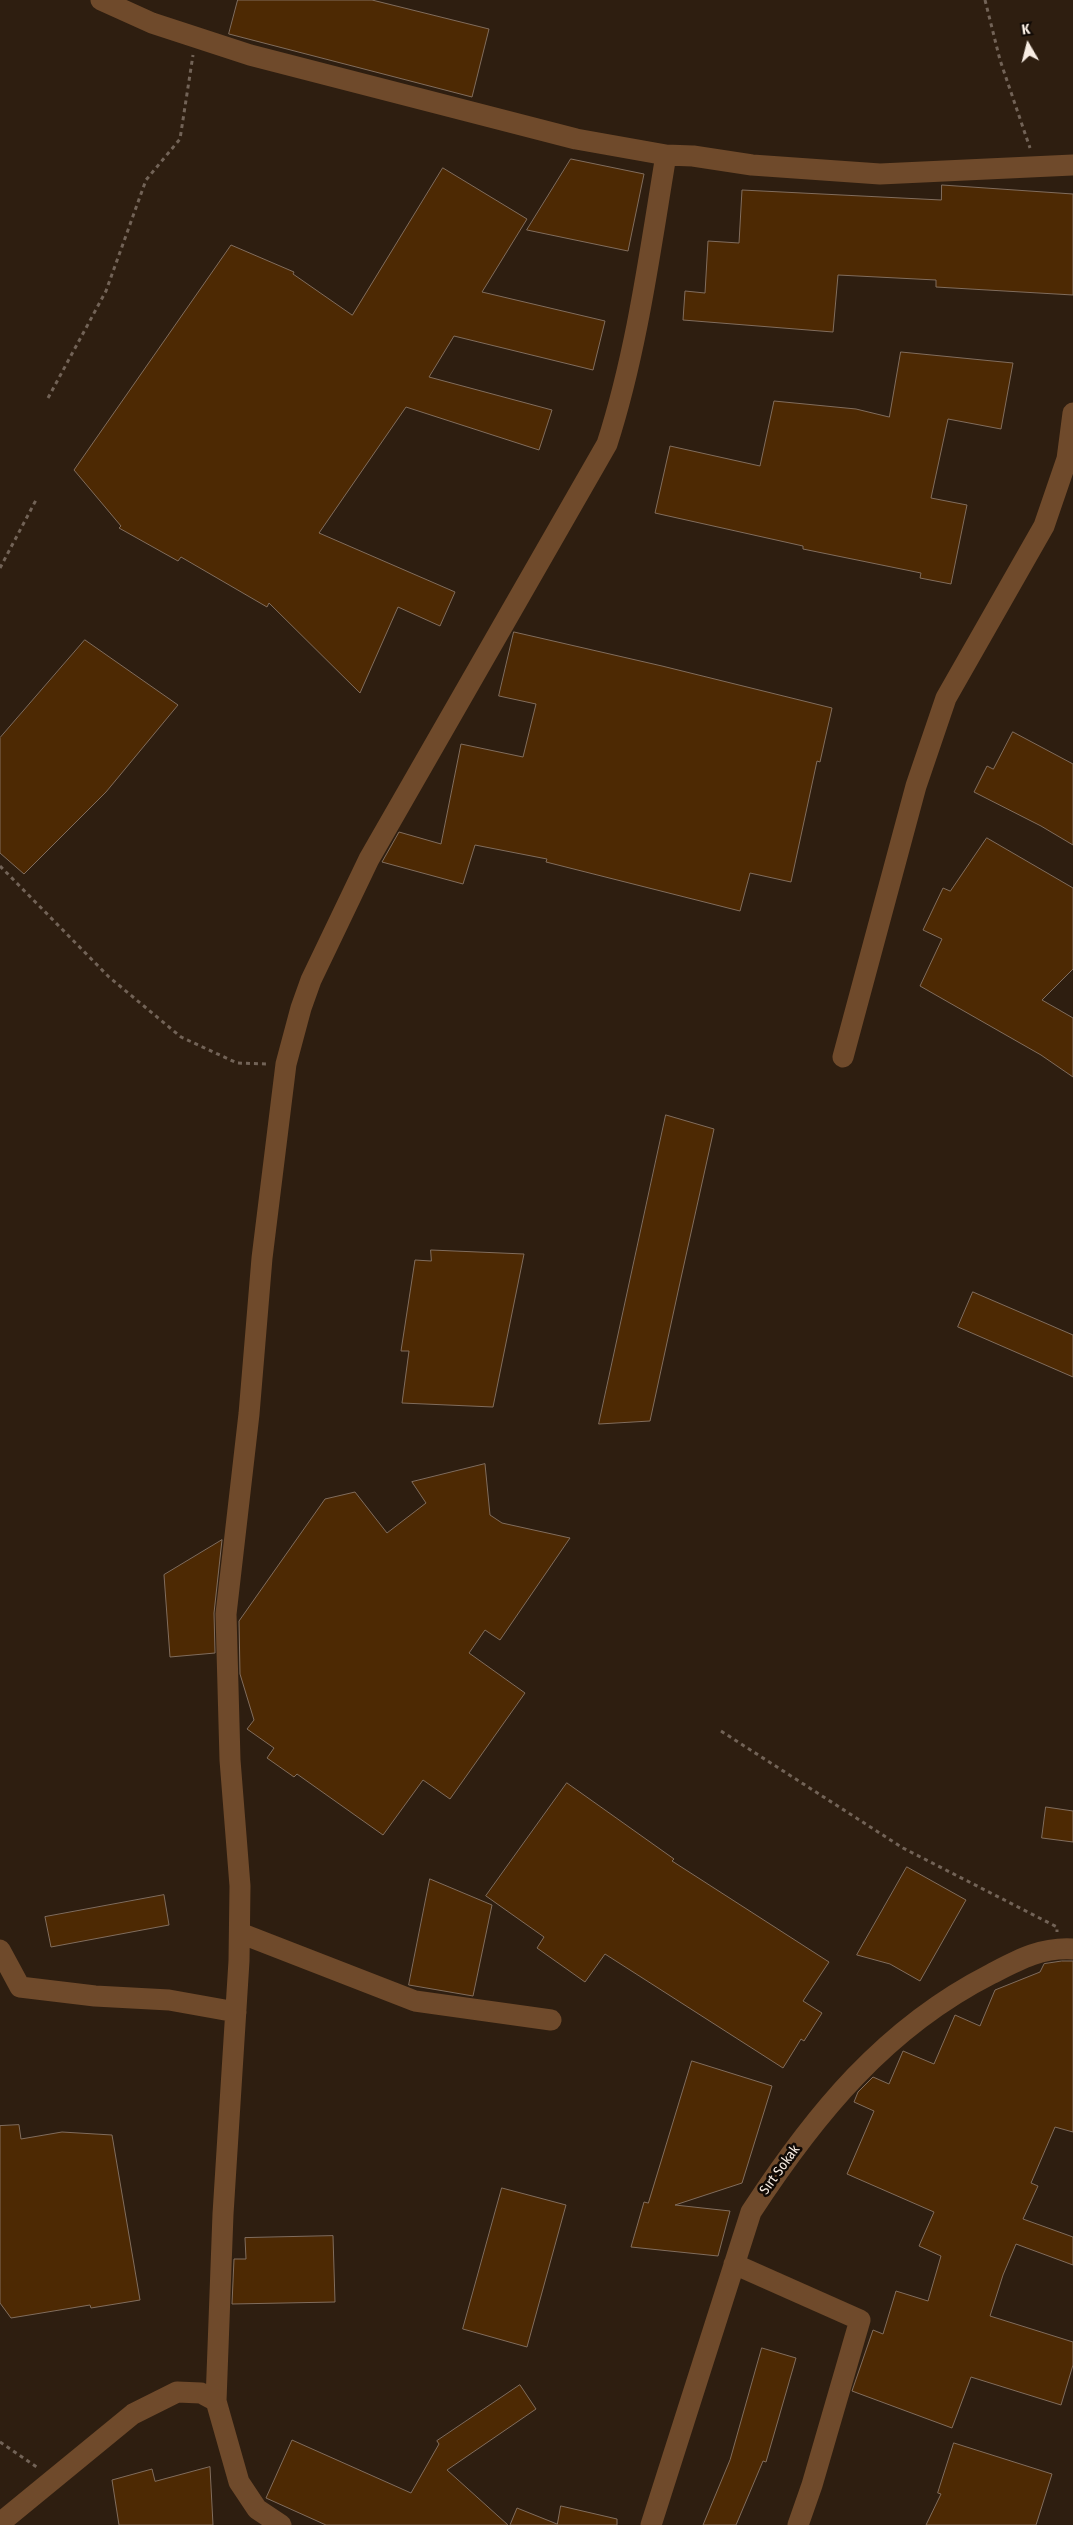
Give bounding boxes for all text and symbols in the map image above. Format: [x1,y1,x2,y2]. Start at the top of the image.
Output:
north arrow [1003,20,1053,70]
text: K [1021,21,1031,39]
street label: Sırt Sokak [756,2142,804,2198]

